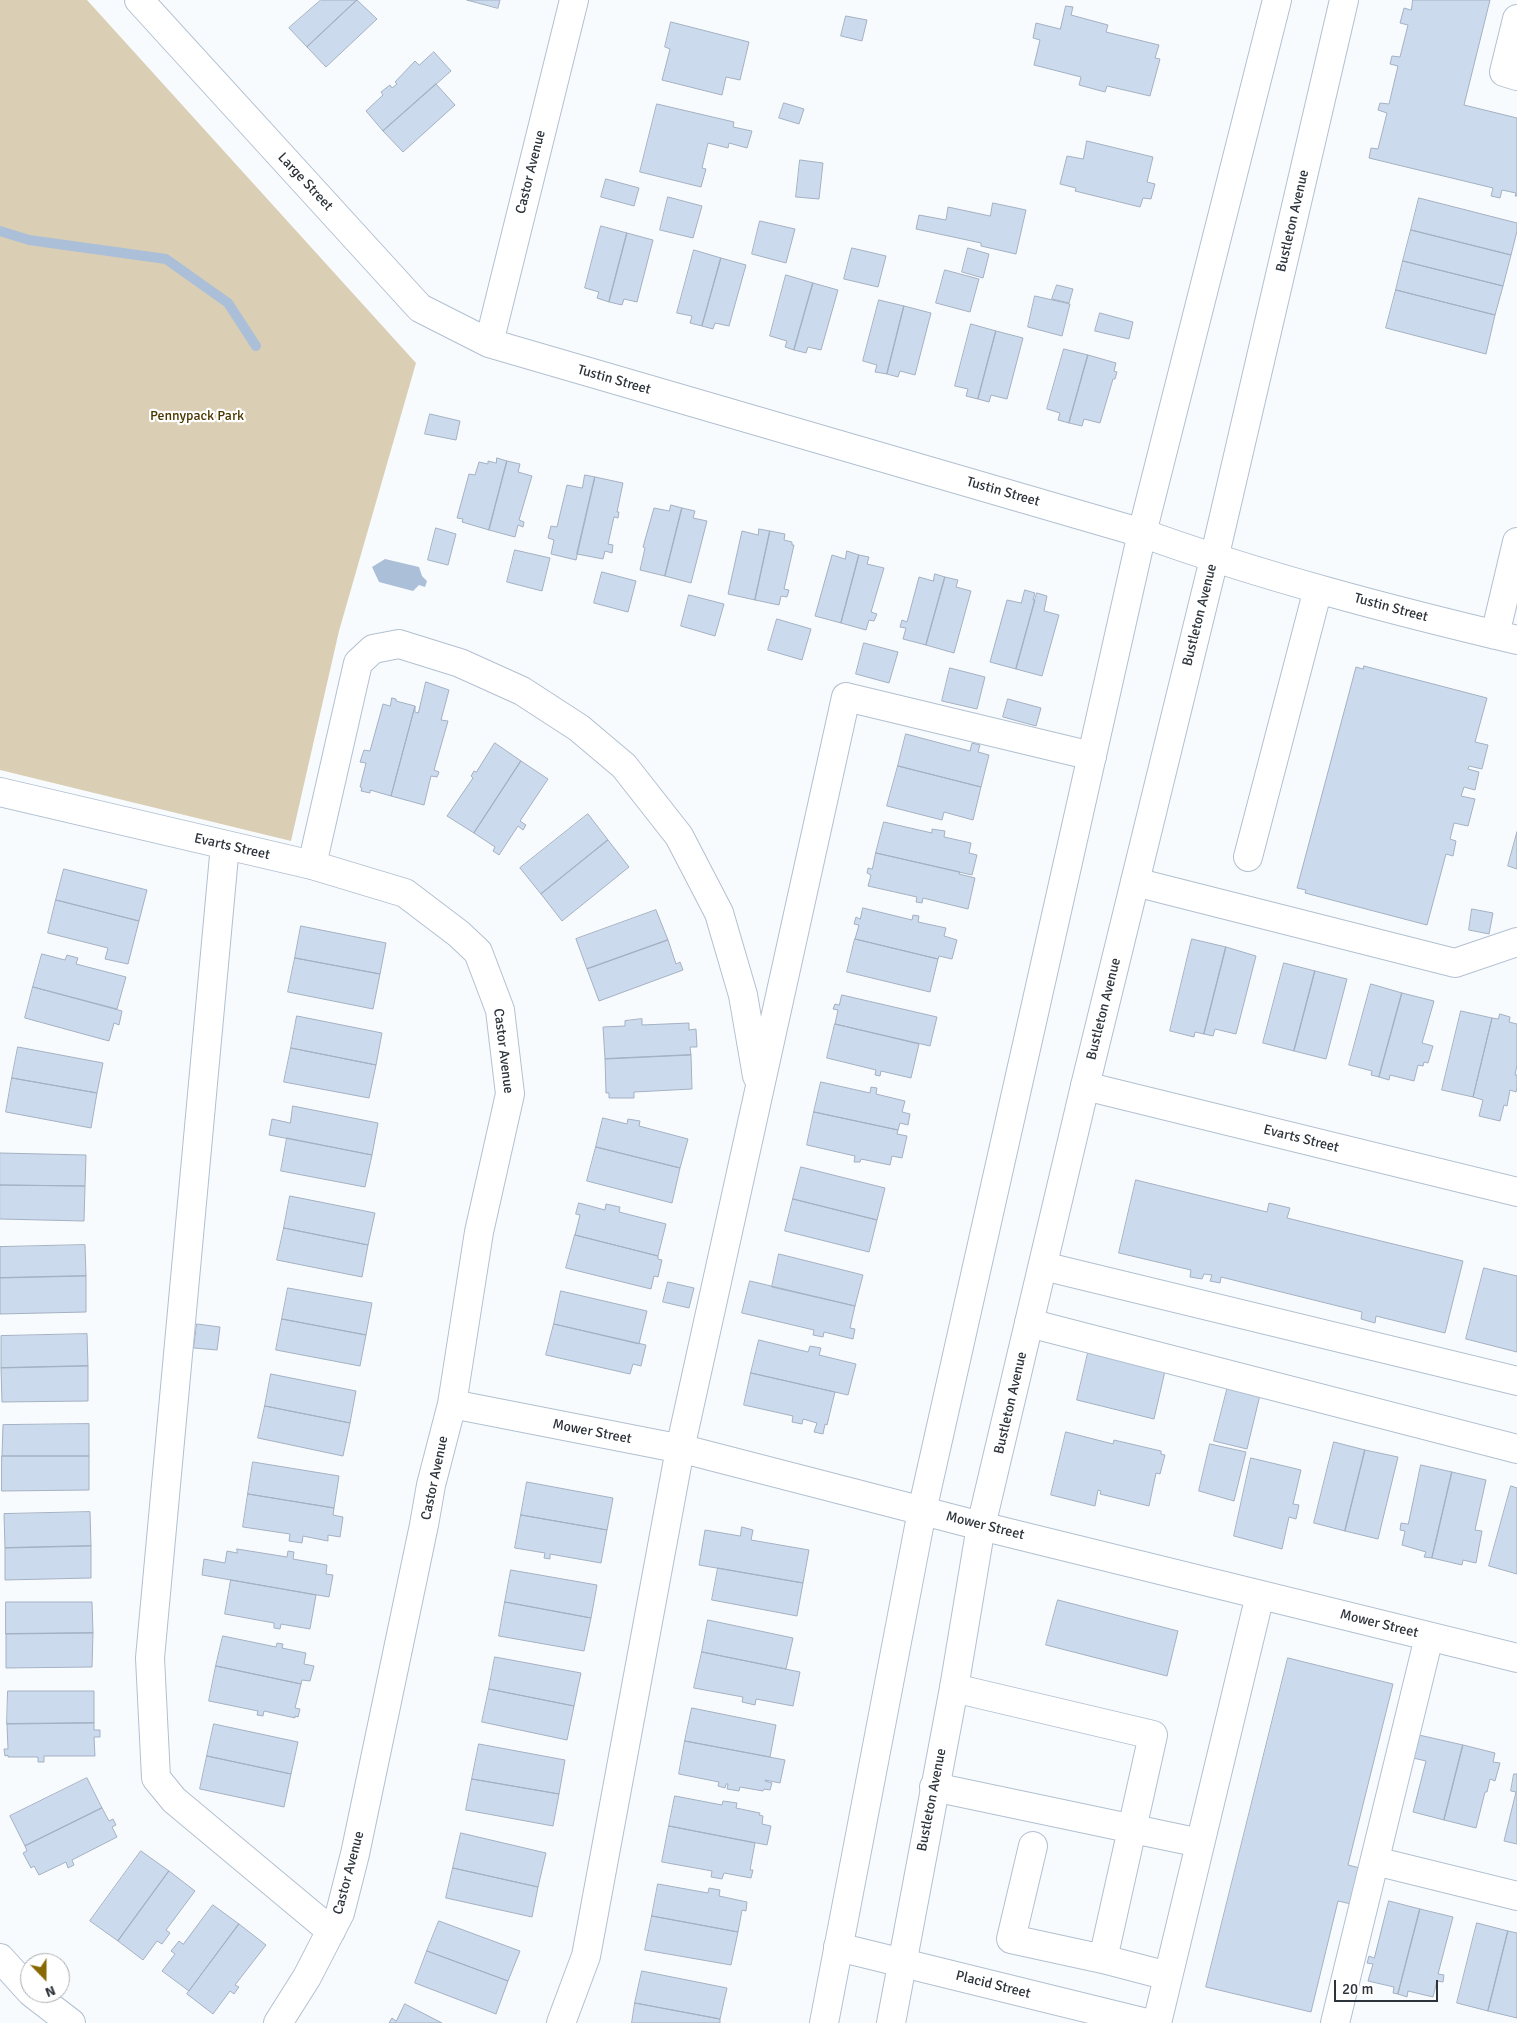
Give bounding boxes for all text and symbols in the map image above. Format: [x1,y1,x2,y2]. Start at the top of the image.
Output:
street label: Castor Avenue [512,128,550,216]
street label: Large Street [274,149,336,215]
street label: Bustleton Avenue [1273,168,1313,274]
street label: Tustin Street [575,362,653,398]
park label: Pennypack Park [150,408,244,424]
street label: Tustin Street [964,474,1042,510]
street label: Bustleton Avenue [1179,562,1221,668]
street label: Tustin Street [1352,590,1430,626]
street label: Evarts Street [193,830,271,864]
street label: Bustleton Avenue [1083,956,1125,1062]
street label: Castor Avenue [489,1007,517,1095]
street label: Evarts Street [1262,1122,1340,1156]
street label: Bustleton Avenue [991,1350,1031,1456]
street label: Mower Street [551,1416,633,1448]
street label: Castor Avenue [418,1434,452,1522]
street label: Mower Street [944,1508,1026,1544]
street label: Mower Street [1338,1606,1420,1642]
street label: Bustleton Avenue [914,1747,950,1853]
street label: Castor Avenue [330,1829,368,1917]
north arrow [20,1953,70,2003]
street label: Placid Street [954,1968,1032,2002]
scale bar [1337,1970,1441,2002]
text: 20 m [1342,1980,1373,1998]
text: N [43,1982,58,2001]

